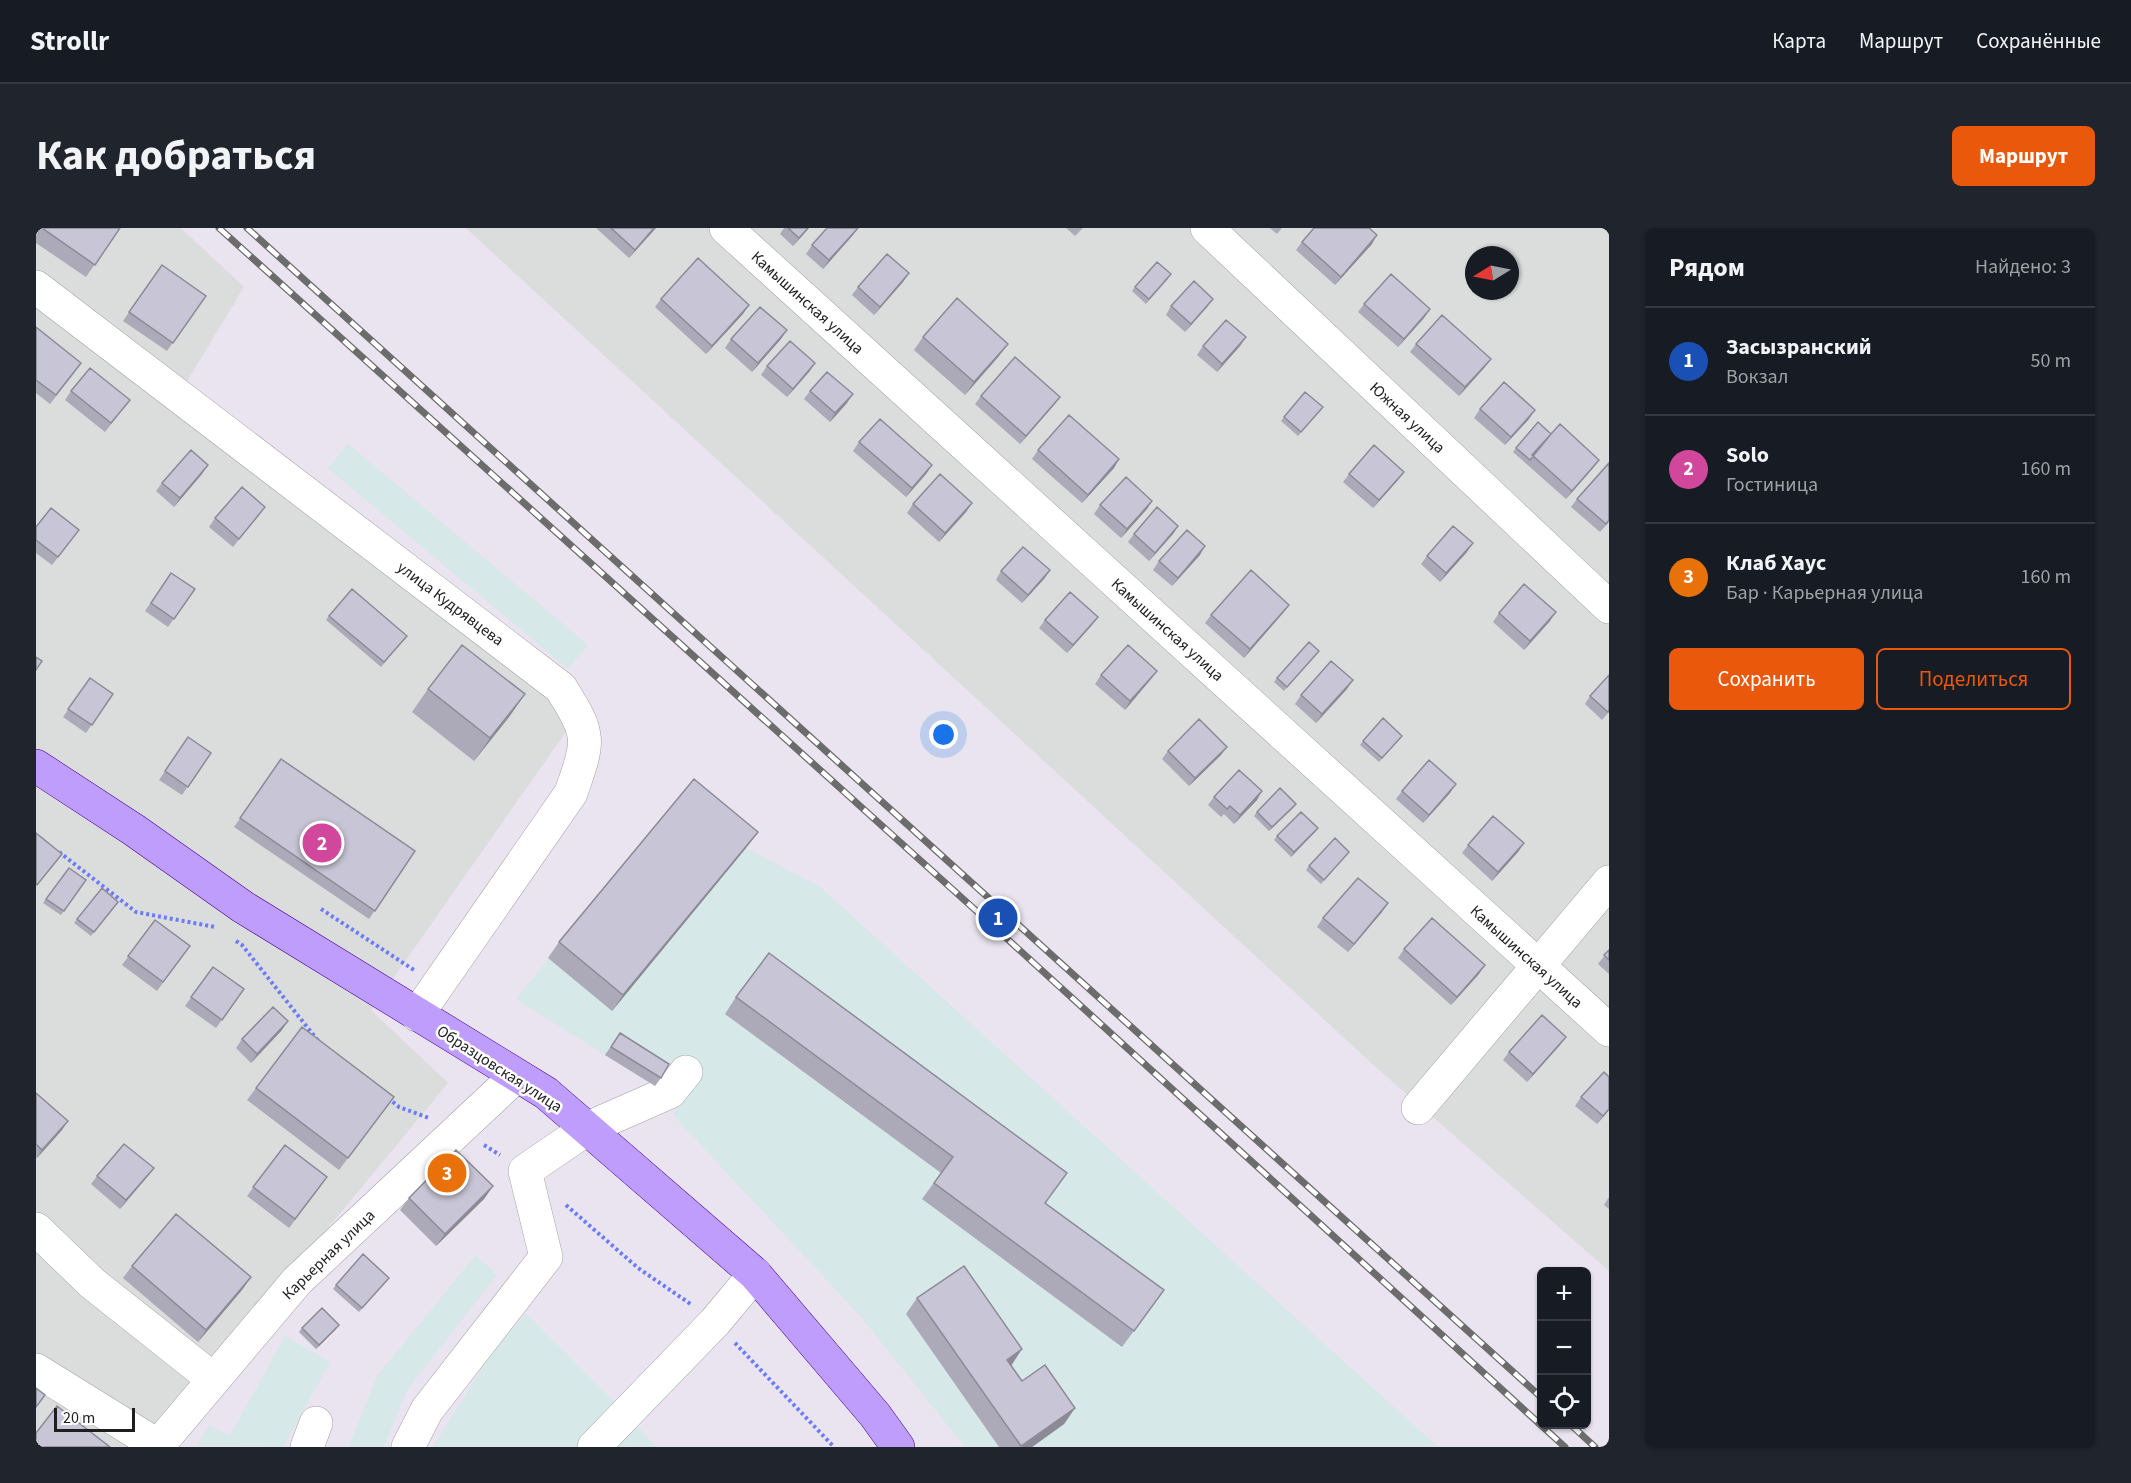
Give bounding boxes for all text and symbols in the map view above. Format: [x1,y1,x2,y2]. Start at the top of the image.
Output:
text: Strollr [30,21,109,61]
text: Карта [1772,26,1826,56]
text: Маршрут [1859,26,1943,56]
text: Сохранённые [1976,26,2101,56]
text: Как добраться [36,126,316,186]
button: Маршрут [1952,126,2095,186]
street label: Камышинская улица [746,246,868,359]
north arrow [1465,246,1519,300]
text: Рядом [1669,249,1745,286]
text: Найдено: 3 [1975,253,2071,281]
text: Засызранский [1726,331,1872,363]
text: 1 [1683,347,1694,375]
text: 50 m [2031,347,2071,375]
text: Вокзал [1726,363,1788,391]
street label: Южная улица [1365,377,1450,458]
text: Solo [1726,439,1769,471]
text: 2 [1683,455,1694,483]
text: 160 m [2021,455,2071,483]
text: Гостиница [1726,471,1818,499]
text: Клаб Хаус [1726,547,1826,579]
street label: улица Кудрявцева [392,556,508,651]
text: 3 [1683,563,1694,591]
text: 160 m [2021,563,2071,591]
street label: Камышинская улица [1106,573,1228,686]
text: Бар · Карьерная улица [1726,579,1923,607]
button: Сохранить [1669,648,1864,710]
button: Поделиться [1876,648,2071,710]
your location [929,720,958,749]
pin: 2 [302,820,342,866]
pin: 1 [978,896,1018,940]
street label: Камышинская улица [1465,900,1587,1013]
street label: Образцовская улица [432,1020,566,1118]
pin: 3 [428,1150,466,1196]
street label: Карьерная улица [277,1205,380,1305]
map controls [1537,1267,1591,1429]
button: + [1537,1267,1591,1321]
button: − [1537,1321,1591,1375]
button: locate [1537,1375,1591,1429]
scale bar [54,1405,135,1432]
text: 20 m [63,1407,95,1429]

